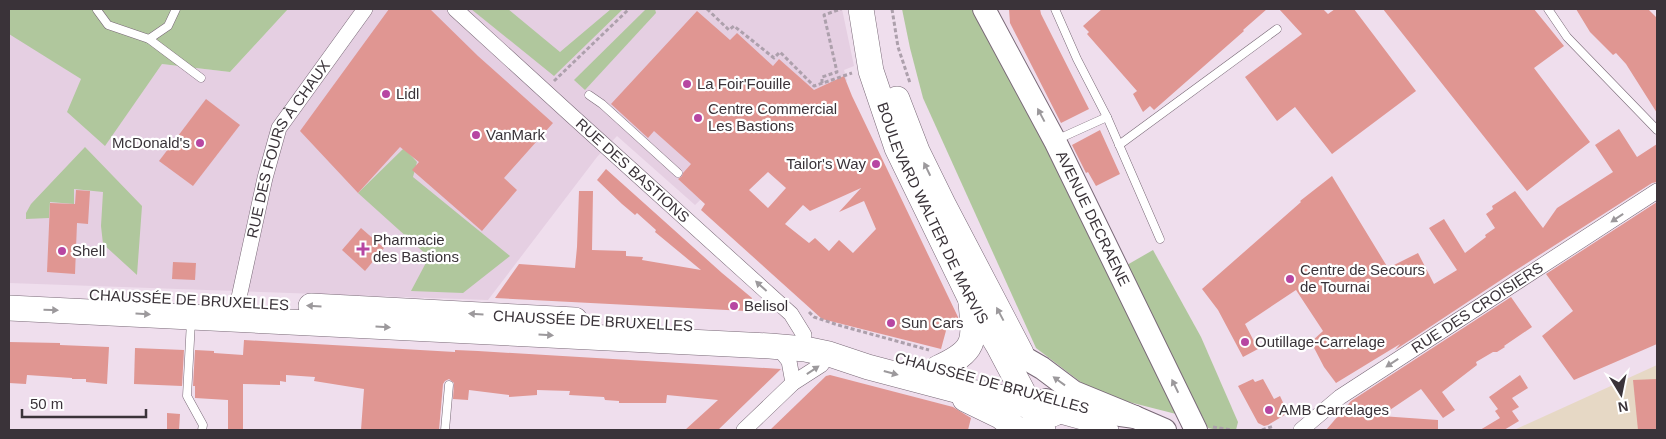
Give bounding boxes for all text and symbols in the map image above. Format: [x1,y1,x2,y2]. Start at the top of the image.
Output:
street label: RUE DES FOURS À CHAUX [243,57,333,240]
place label: La Foir'Fouille [697,75,791,92]
marker: La Foir'Fouille [681,78,693,90]
place label: Lidl [396,85,419,102]
marker: Lidl [380,88,392,100]
place label: Centre Commercial Les Bastions [708,100,837,134]
street label: BOULEVARD WALTER DE MARVIS [874,100,992,327]
one-way arrow [1037,108,1045,122]
marker: Centre Commercial Les Bastions [692,112,704,124]
street label: RUE DES BASTIONS [573,115,693,226]
place label: VanMark [486,126,545,143]
marker: VanMark [470,129,482,141]
place label: McDonald's [112,134,190,151]
marker: McDonald's [194,137,206,149]
street label: AVENUE DECRAENE [1053,148,1133,289]
place label: Tailor's Way [786,155,866,172]
marker: Tailor's Way [870,158,882,170]
one-way arrow [922,162,931,177]
one-way arrow [1610,213,1623,223]
place label: Pharmacie des Bastions [373,231,459,265]
place label: Shell [72,242,105,259]
marker: Pharmacie des Bastions [357,243,369,255]
marker: Shell [56,245,68,257]
street label: RUE DES CROISIERS [1408,258,1546,356]
place label: Centre de Secours de Tournai [1300,261,1425,295]
marker: Centre de Secours de Tournai [1284,273,1296,285]
one-way arrow [755,280,767,292]
street label: CHAUSSÉE DE BRUXELLES [89,286,289,313]
place label: Belisol [744,297,788,314]
marker: Belisol [728,300,740,312]
one-way arrow [306,302,322,310]
one-way arrow [44,306,60,314]
street label: CHAUSSÉE DE BRUXELLES [493,307,693,334]
one-way arrow [996,307,1004,321]
one-way arrow [468,310,484,318]
one-way arrow [135,311,151,319]
place label: Sun Cars [901,314,964,331]
marker: Sun Cars [885,317,897,329]
one-way arrow [376,324,392,332]
one-way arrow [538,332,554,340]
place label: Outillage-Carrelage [1255,333,1385,350]
marker: Outillage-Carrelage [1239,336,1251,348]
street label: CHAUSSÉE DE BRUXELLES [893,348,1091,417]
one-way arrow [1385,359,1399,368]
one-way arrow [806,365,819,375]
north arrow [1596,369,1646,419]
one-way arrow [884,370,899,378]
one-way arrow [1053,376,1066,386]
one-way arrow [1171,379,1179,394]
scale bar [22,386,146,418]
text: 50 m [30,395,63,412]
text: N [1617,398,1630,416]
place label: AMB Carrelages [1279,401,1389,418]
marker: AMB Carrelages [1263,404,1275,416]

